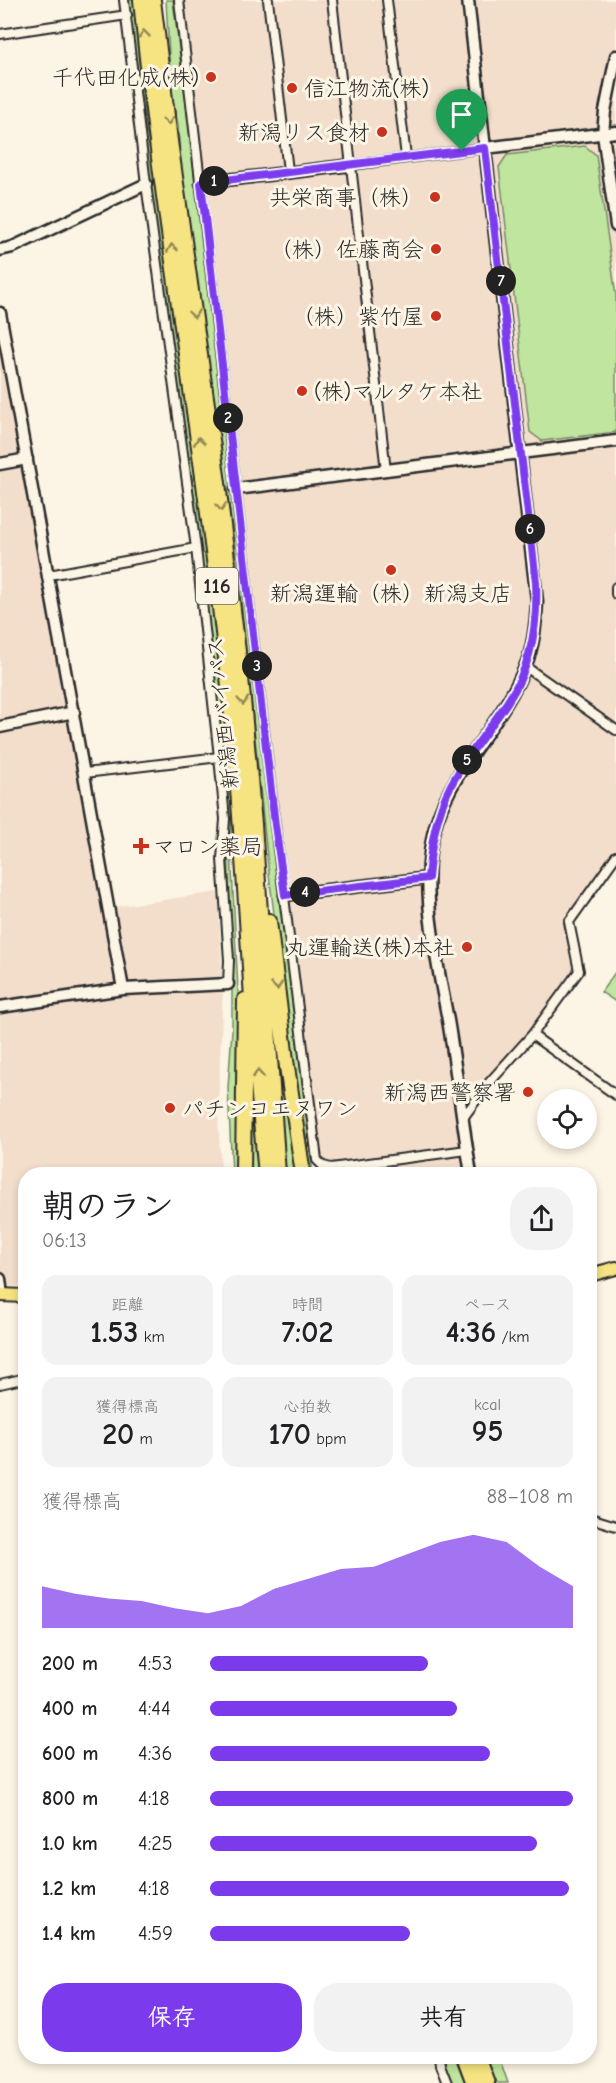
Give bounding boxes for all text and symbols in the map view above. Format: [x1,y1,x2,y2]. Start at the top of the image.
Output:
one-way arrow [138,29,151,39]
place label: 千代田化成(株) [52,65,199,91]
marker: 千代田化成(株) [204,70,218,84]
place label: 信江物流(株) [304,76,429,102]
marker: 信江物流(株) [285,81,299,95]
pin [436,89,487,151]
icon: arrive [445,98,478,131]
one-way arrow [161,116,173,125]
place label: 新潟リス食材 [238,120,370,146]
marker: 新潟リス食材 [375,125,389,139]
pin: 1 [199,166,229,196]
text: 1 [211,172,217,190]
place label: 共栄商事（株） [269,185,423,211]
marker: 共栄商事（株） [428,190,442,204]
place label: （株）佐藤商会 [270,237,424,263]
marker: （株）佐藤商会 [429,242,443,256]
one-way arrow [167,244,179,253]
pin: 7 [486,266,516,296]
text: 7 [497,272,505,290]
place label: （株）紫竹屋 [292,304,424,330]
one-way arrow [187,309,199,318]
marker: （株）紫竹屋 [429,309,443,323]
place label: (株)マルタケ本社 [314,379,483,405]
marker: (株)マルタケ本社 [295,384,309,398]
pin: 2 [213,403,243,433]
text: 2 [224,409,232,427]
one-way arrow [194,437,206,446]
one-way arrow [214,502,227,511]
pin: 6 [515,514,545,544]
text: 6 [526,520,534,538]
marker: 新潟運輸（株）新潟支店 [384,563,398,577]
road number: 116 [196,568,238,604]
place label: 新潟運輸（株）新潟支店 [270,581,512,607]
street label: 新潟西バイパス [202,635,244,791]
pin: 3 [242,651,272,681]
text: 3 [253,657,261,675]
one-way arrow [236,696,249,705]
pin: 5 [452,745,482,775]
text: 5 [463,751,471,769]
place label: マロン薬局 [153,834,263,860]
marker: マロン薬局 [134,839,148,853]
pin: 4 [290,877,320,907]
text: 4 [301,883,309,901]
place label: 丸運輸送(株)本社 [286,935,455,961]
marker: 丸運輸送(株)本社 [460,940,474,954]
one-way arrow [270,982,283,991]
one-way arrow [251,1070,264,1079]
place label: 新潟西警察署 [384,1080,516,1106]
marker: 新潟西警察署 [521,1085,535,1099]
map controls [537,1089,597,1149]
button: locate [537,1089,597,1149]
place label: パチンコエヌワン [182,1096,358,1122]
marker: パチンコエヌワン [163,1101,177,1115]
text: 朝のラン [42,1187,174,1225]
button: share [510,1187,573,1250]
text: 06:13 [42,1229,87,1252]
text: 距離 [111,1296,144,1314]
text: 時間 [291,1296,324,1314]
text: ペース [464,1296,511,1314]
text: 1.53 [90,1315,138,1350]
text: 7:02 [282,1315,333,1350]
text: 4:36 [445,1315,496,1350]
text: km [138,1328,165,1346]
text: /km [496,1328,530,1346]
text: kcal [474,1396,501,1414]
text: 獲得標高 [95,1398,160,1416]
text: 心拍数 [283,1398,332,1416]
text: 95 [472,1414,503,1449]
text: 20 [102,1417,134,1452]
text: 170 [268,1417,311,1452]
text: m [134,1430,153,1448]
text: bpm [311,1430,347,1448]
text: 88–108 m [487,1485,573,1508]
text: 獲得標高 [42,1490,122,1513]
text: 200 m [42,1652,98,1675]
text: 4:53 [138,1652,172,1675]
text: 400 m [42,1697,97,1720]
text: 4:44 [138,1697,171,1720]
text: 600 m [42,1742,98,1765]
text: 4:36 [138,1742,172,1765]
text: 800 m [42,1787,98,1810]
text: 4:18 [138,1787,170,1810]
text: 1.0 km [42,1832,98,1855]
text: 4:25 [138,1832,173,1855]
text: 1.2 km [42,1877,96,1900]
text: 4:18 [138,1877,170,1900]
text: 1.4 km [42,1922,96,1945]
text: 4:59 [138,1922,173,1945]
button: 保存 [42,1983,302,2052]
button: 共有 [314,1983,573,2052]

